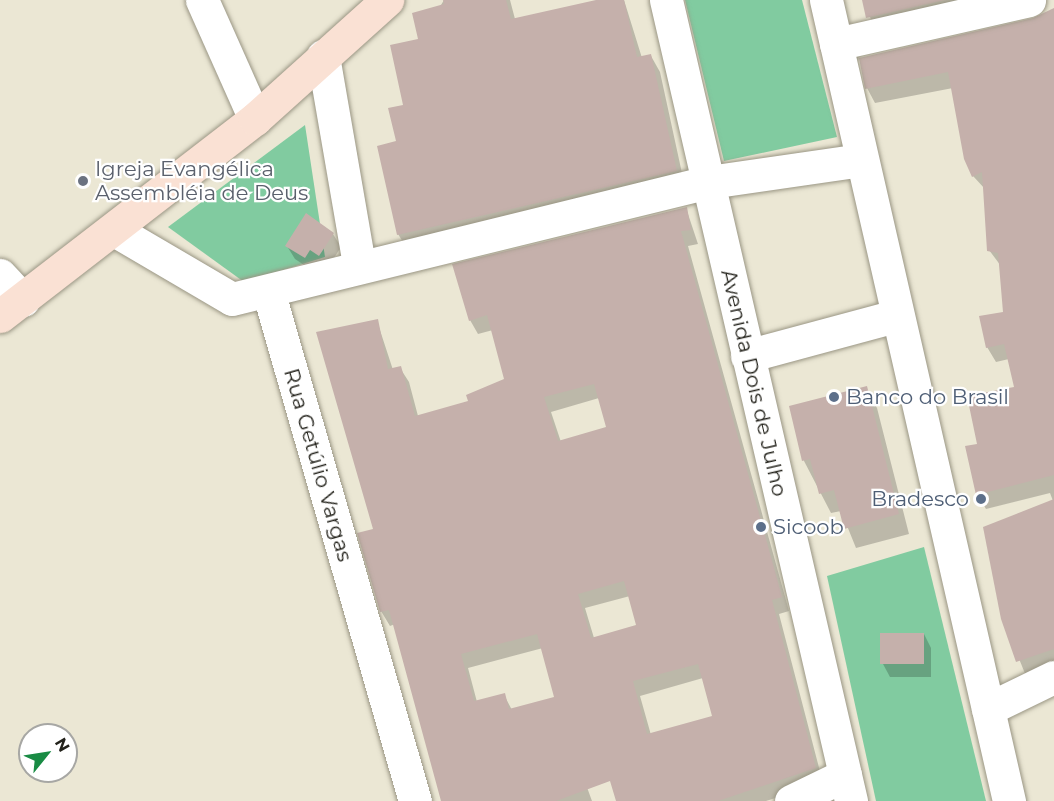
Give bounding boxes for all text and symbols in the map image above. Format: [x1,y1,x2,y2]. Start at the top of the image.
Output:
place label: Igreja Evangélica Assembléia de Deus [95,156,308,206]
marker: Igreja Evangélica Assembléia de Deus [76,174,90,188]
street label: Avenida Dois de Julho [716,267,792,499]
street label: Rua Getúlio Vargas [278,366,358,564]
place label: Banco do Brasil [846,384,1009,410]
marker: Banco do Brasil [827,390,841,404]
place label: Bradesco [871,486,969,512]
marker: Bradesco [974,492,988,506]
place label: Sicoob [773,514,844,540]
marker: Sicoob [754,520,768,534]
north arrow [18,723,78,783]
text: N [51,734,74,755]

